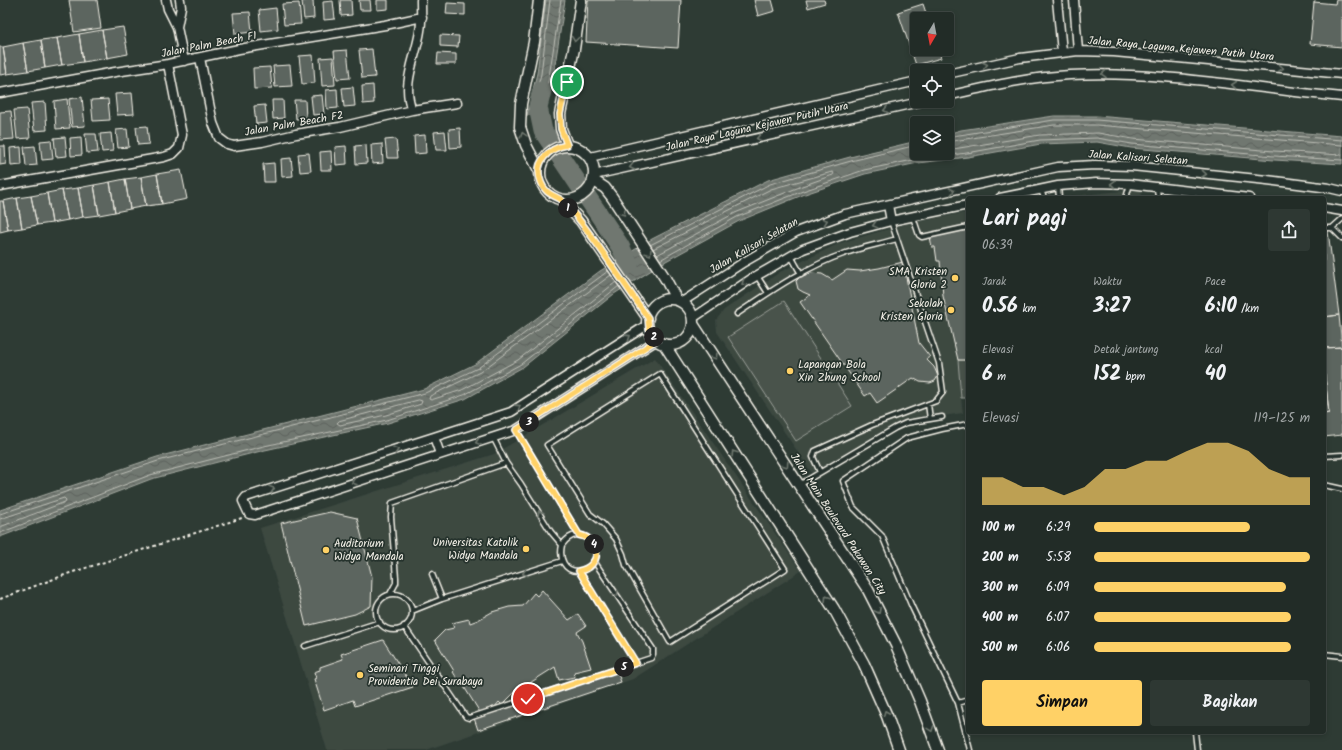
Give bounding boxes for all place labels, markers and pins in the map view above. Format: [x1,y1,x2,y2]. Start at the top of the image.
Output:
pin [550,65,584,99]
pin: 1 [558,198,578,218]
place label: SMA Kristen Gloria 2 [889,263,947,294]
marker: SMA Kristen Gloria 2 [950,273,960,283]
place label: Sekolah Kristen Gloria [880,295,943,326]
marker: Sekolah Kristen Gloria [946,305,956,315]
pin: 2 [644,327,664,347]
place label: Lapangan Bola Xin Zhung School [798,356,881,387]
marker: Lapangan Bola Xin Zhung School [785,366,795,376]
pin: 3 [519,412,539,432]
place label: Universitas Katolik Widya Mandala [433,534,519,565]
pin: 4 [584,534,604,554]
place label: Auditorium Widya Mandala [334,535,404,566]
marker: Universitas Katolik Widya Mandala [521,544,531,554]
marker: Auditorium Widya Mandala [321,545,331,555]
pin: 5 [614,657,634,677]
place label: Seminari Tinggi Providentia Dei Surabaya [368,660,483,691]
marker: Seminari Tinggi Providentia Dei Surabaya [355,670,365,680]
pin [511,682,545,716]

